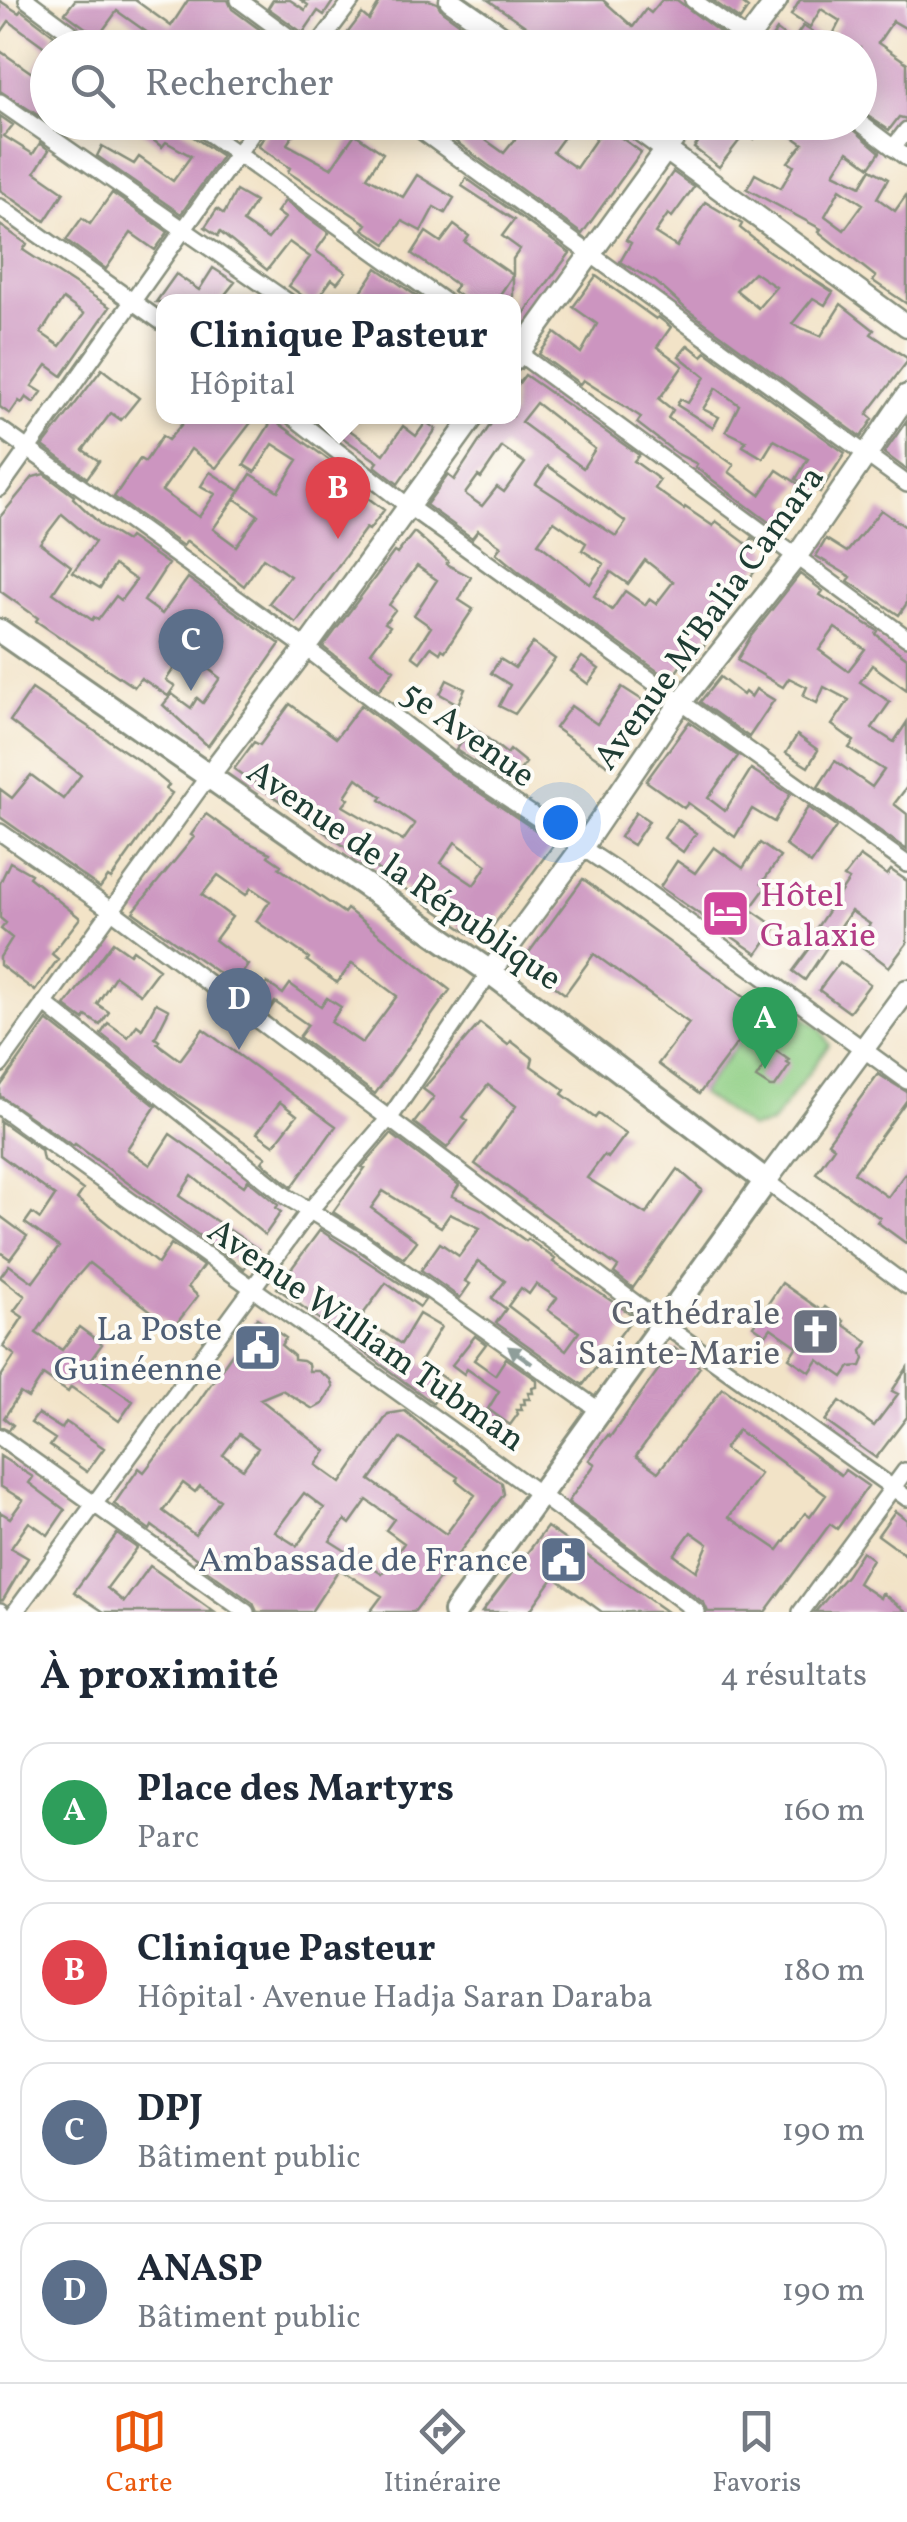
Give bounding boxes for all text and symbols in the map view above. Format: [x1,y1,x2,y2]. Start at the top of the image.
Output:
search box [30,30,877,140]
icon: search [65,58,120,113]
text: Rechercher [145,59,333,112]
popup [156,294,521,424]
text: Clinique Pasteur [189,311,488,364]
text: Hôpital [189,364,295,408]
pin: B [306,456,370,539]
street label: Avenue M'Balia Camara [584,457,837,781]
pin: C [158,608,224,691]
street label: 5e Avenue [390,670,544,800]
street label: Avenue de la République [236,749,570,1004]
your location [535,797,586,848]
place label: Hôtel Galaxie [760,873,876,961]
hotel icon: Hôtel Galaxie [699,888,751,940]
pin: D [206,968,272,1050]
pin: A [732,986,798,1069]
street label: Avenue William Tubman [197,1208,534,1464]
place label: Cathédrale Sainte-Marie [578,1291,780,1379]
church icon: Cathédrale Sainte-Marie [789,1306,841,1358]
place label: La Poste Guinéenne [54,1307,222,1395]
public building icon: La Poste Guinéenne [231,1322,283,1374]
one-way arrow [507,1346,533,1365]
public building icon: Ambassade de France [537,1533,589,1585]
place label: Ambassade de France [198,1538,528,1586]
text: À proximité [40,1648,279,1707]
text: 4 résultats [720,1655,867,1699]
text: Place des Martyrs [137,1764,454,1817]
text: A [63,1790,86,1834]
text: 160 m [782,1790,865,1834]
text: Parc [137,1817,199,1861]
text: Clinique Pasteur [137,1924,436,1977]
text: B [64,1950,85,1994]
text: 180 m [782,1950,865,1994]
text: Hôpital · Avenue Hadja Saran Daraba [137,1977,653,2021]
text: DPJ [137,2084,203,2137]
text: C [64,2110,85,2154]
text: 190 m [781,2110,865,2154]
text: Bâtiment public [137,2137,361,2181]
text: ANASP [137,2244,263,2297]
text: D [63,2270,86,2314]
text: 190 m [781,2270,865,2314]
text: Bâtiment public [137,2297,361,2341]
tab: Carte [106,2404,172,2503]
tab: Itinéraire [384,2404,501,2503]
tab: Favoris [712,2404,801,2503]

